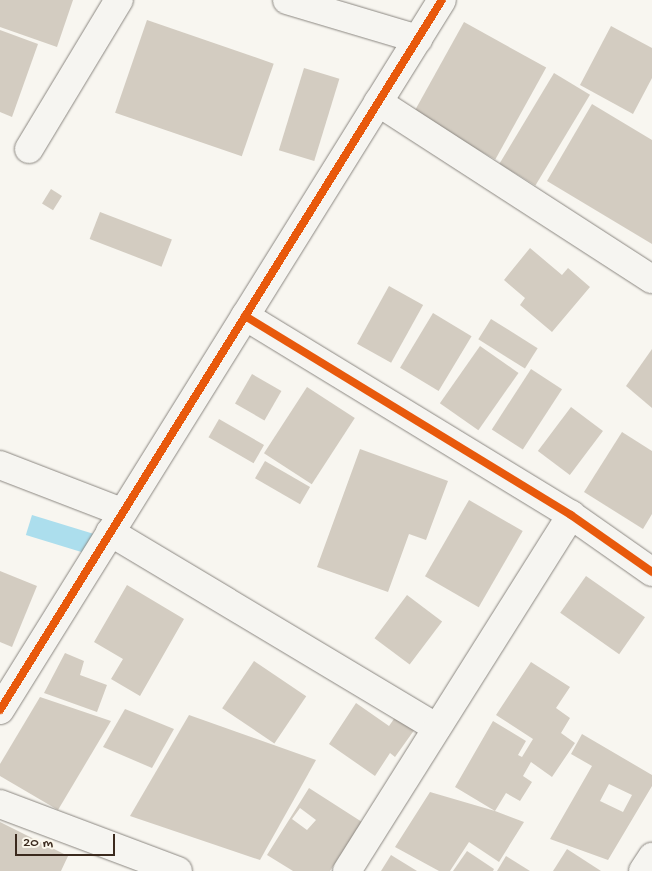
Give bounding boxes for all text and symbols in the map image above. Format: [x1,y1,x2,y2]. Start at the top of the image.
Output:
scale bar [18,824,118,856]
text: 20 m [23,834,53,852]

